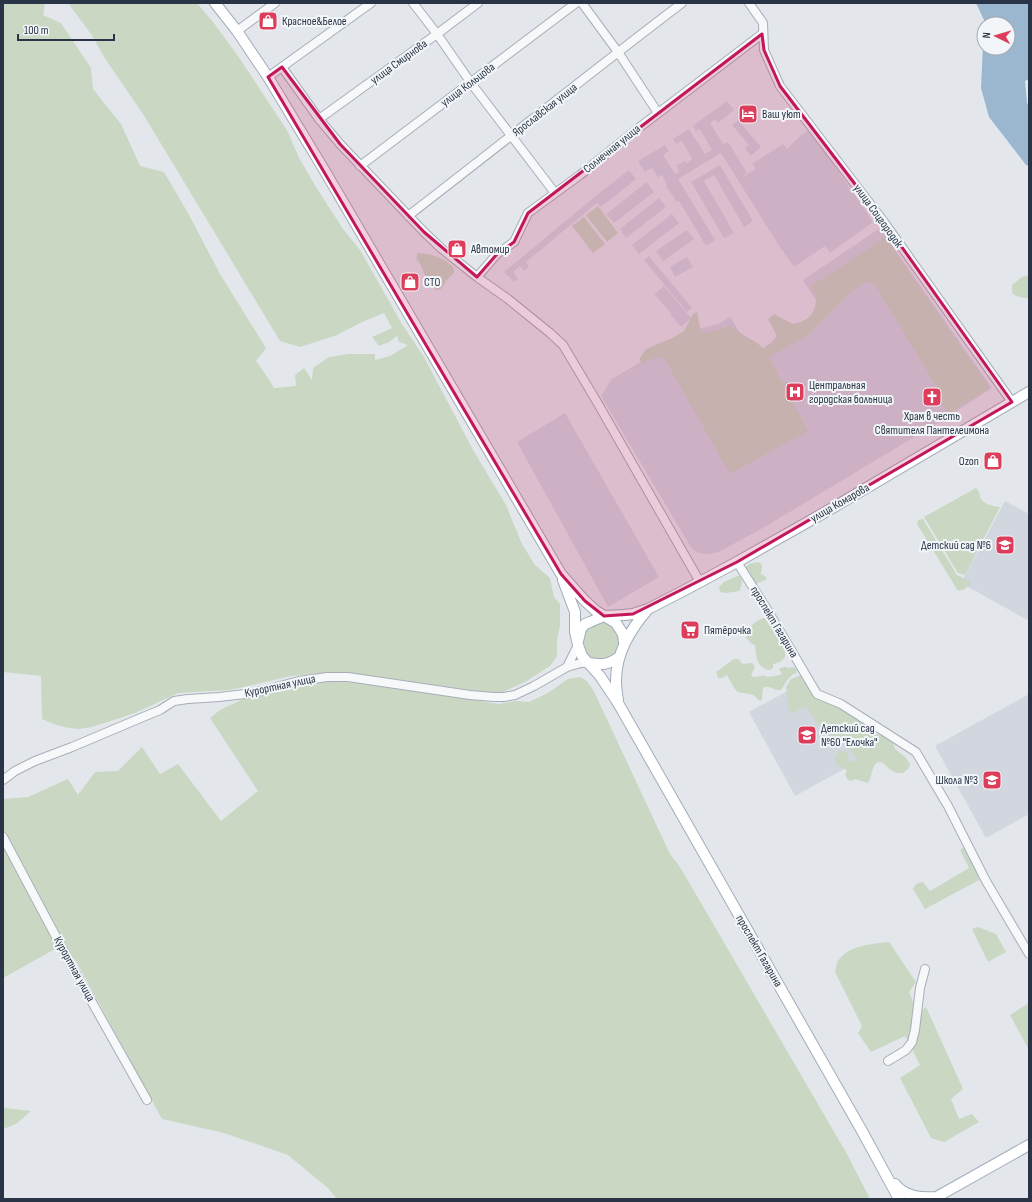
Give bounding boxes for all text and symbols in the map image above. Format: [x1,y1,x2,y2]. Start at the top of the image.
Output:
shop icon: Красное&Белое [257,10,279,32]
place label: Красное&Белое [282,14,347,29]
scale bar [18,16,114,42]
north arrow [976,16,1016,56]
text: 100 m [24,23,49,38]
text: N [980,32,993,39]
street label: улица Смирнова [368,36,431,88]
street label: улица Кольцова [438,60,498,110]
street label: Ярославская улица [510,80,581,140]
hotel icon: Ваш уют [737,103,759,125]
place label: Ваш уют [762,107,801,122]
street label: Солнечная улица [580,121,644,177]
street label: улица Соцгородок [850,181,906,251]
shop icon: Автомир [446,238,468,260]
place label: Автомир [470,242,510,257]
shop icon: СТО [399,271,421,293]
place label: СТО [424,275,440,290]
place label: Центральная городская больница [809,378,893,407]
hospital icon: Центральная городская больница [784,381,806,403]
church icon: Храм в честь Святителя Пантелеимона [921,386,943,408]
place label: Храм в честь Святителя Пантелеимона [875,409,990,438]
shop icon: Ozon [982,450,1004,472]
place label: Ozon [959,454,979,469]
street label: улица Комарова [808,480,872,526]
school or university icon: Детский сад №6 [994,534,1016,556]
place label: Детский сад №6 [921,538,991,553]
street label: проспект Гагарина [747,584,801,661]
supermarket icon: Пятёрочка [679,619,701,641]
place label: Пятёрочка [704,623,752,638]
street label: Курортная улица [243,671,317,701]
place label: Детский сад №60 "Елочка" [821,721,878,750]
school or university icon: Детский сад №60 "Елочка" [796,724,818,746]
school or university icon: Школа №3 [981,769,1003,791]
place label: Школа №3 [935,773,978,788]
street label: проспект Гагарина [732,912,786,990]
street label: Курортная улица [50,934,98,1005]

